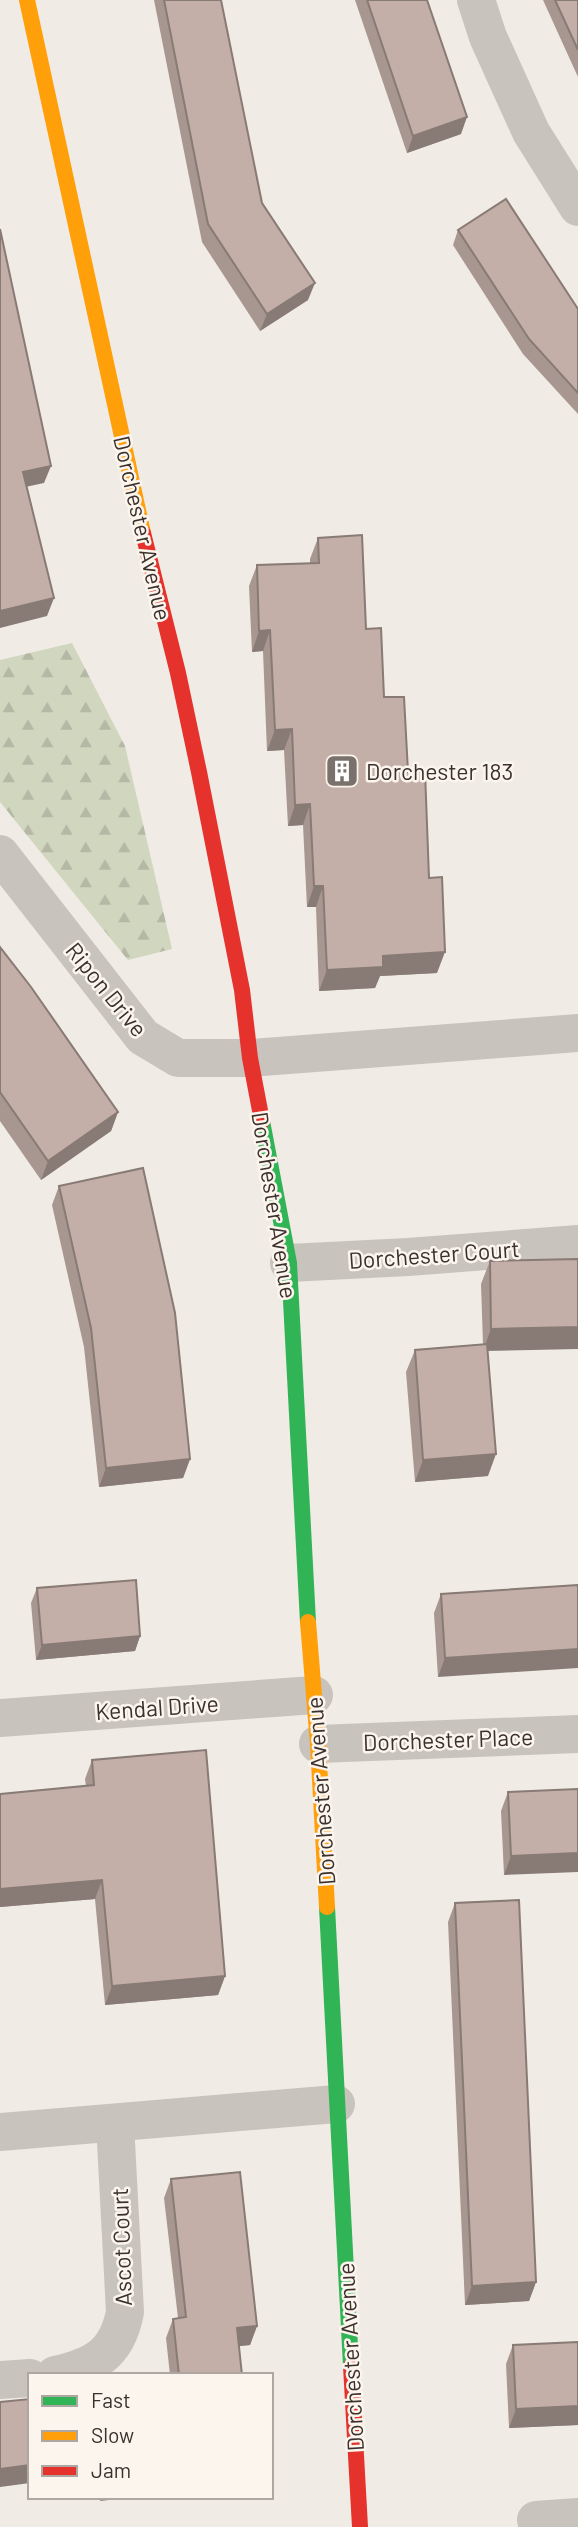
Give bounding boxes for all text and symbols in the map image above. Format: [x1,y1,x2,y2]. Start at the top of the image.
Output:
street label: Dorchester Avenue [108,433,178,623]
building icon: Dorchester 183 [323,752,361,790]
place label: Dorchester 183 [366,757,513,785]
street label: Ripon Drive [60,936,154,1042]
street label: Dorchester Avenue [246,1110,304,1300]
street label: Dorchester Court [348,1234,520,1274]
street label: Kendal Drive [94,1689,220,1725]
street label: Dorchester Avenue [299,1696,341,1886]
street label: Dorchester Place [362,1722,534,1756]
street label: Ascot Court [105,2187,137,2307]
street label: Dorchester Avenue [331,2262,369,2452]
legend [28,2373,273,2499]
text: Fast [91,2387,131,2412]
text: Slow [91,2422,134,2447]
text: Jam [91,2457,131,2482]

